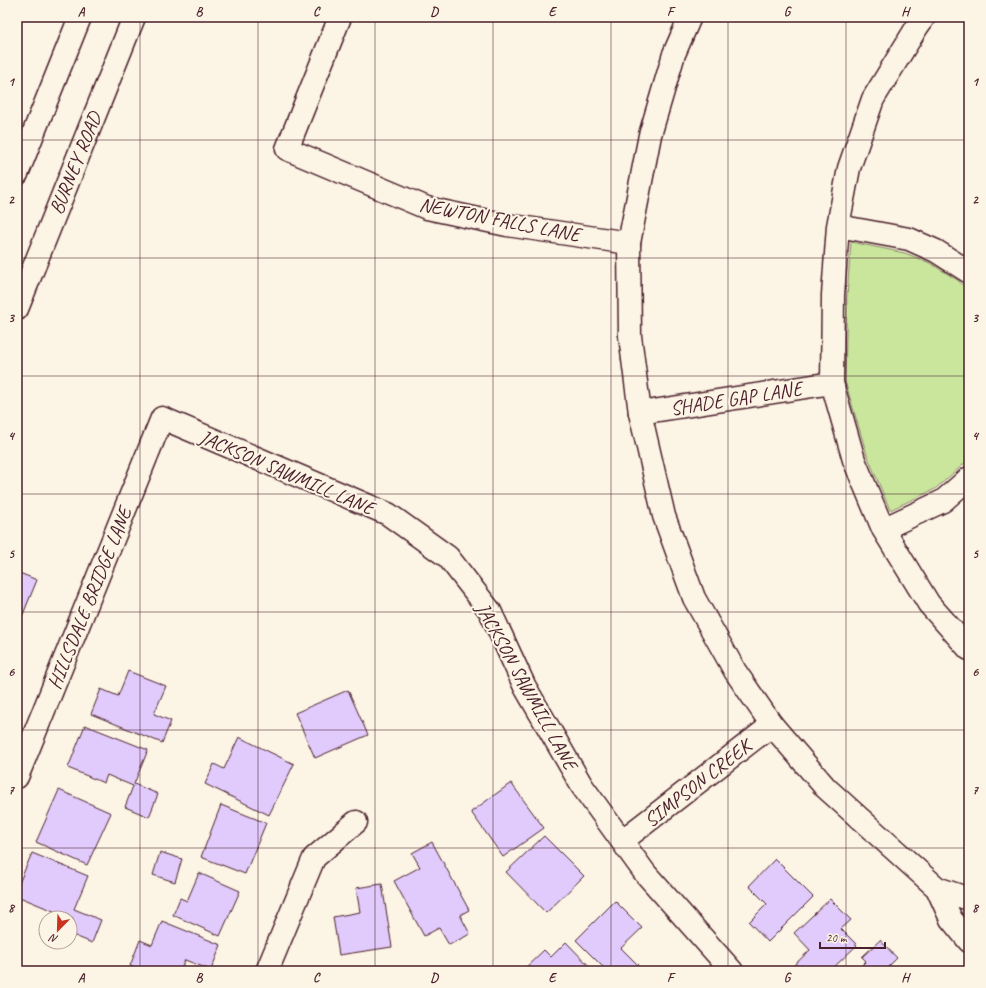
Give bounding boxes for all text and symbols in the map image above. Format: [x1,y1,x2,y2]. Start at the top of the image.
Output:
text: A [78,4,86,20]
text: B [196,4,204,20]
text: C [313,4,321,20]
text: D [430,4,439,20]
text: E [549,4,558,20]
text: F [667,4,676,20]
text: G [784,4,792,20]
text: H [901,4,911,20]
text: 1 [8,74,16,90]
text: 1 [972,74,980,90]
street label: BURNEY ROAD [44,106,108,218]
text: 2 [8,192,15,208]
street label: NEWTON FALLS LANE [417,192,585,248]
text: 2 [972,192,979,208]
text: 3 [8,310,15,326]
text: 3 [972,310,979,326]
street label: SHADE GAP LANE [668,375,807,421]
street label: JACKSON SAWMILL LANE [195,424,381,522]
text: 4 [8,428,16,444]
text: 4 [972,428,980,444]
street label: HILLSDALE BRIDGE LANE [42,501,138,693]
text: 5 [8,546,15,562]
text: 5 [972,546,979,562]
street label: JACKSON SAWMILL LANE [470,597,584,777]
text: 6 [8,664,15,680]
text: 6 [972,664,979,680]
street label: SIMPSON CREEK [639,732,758,833]
text: 7 [8,782,15,798]
text: 7 [972,782,979,798]
text: 8 [8,900,16,916]
text: 8 [972,900,980,916]
north arrow [38,910,78,950]
scale bar [820,924,885,950]
text: 20 m [826,930,848,946]
text: N [46,931,60,947]
text: A [78,970,86,986]
text: B [196,970,204,986]
text: C [313,970,321,986]
text: D [430,970,439,986]
text: E [549,970,558,986]
text: F [667,970,676,986]
text: G [784,970,792,986]
text: H [901,970,911,986]

